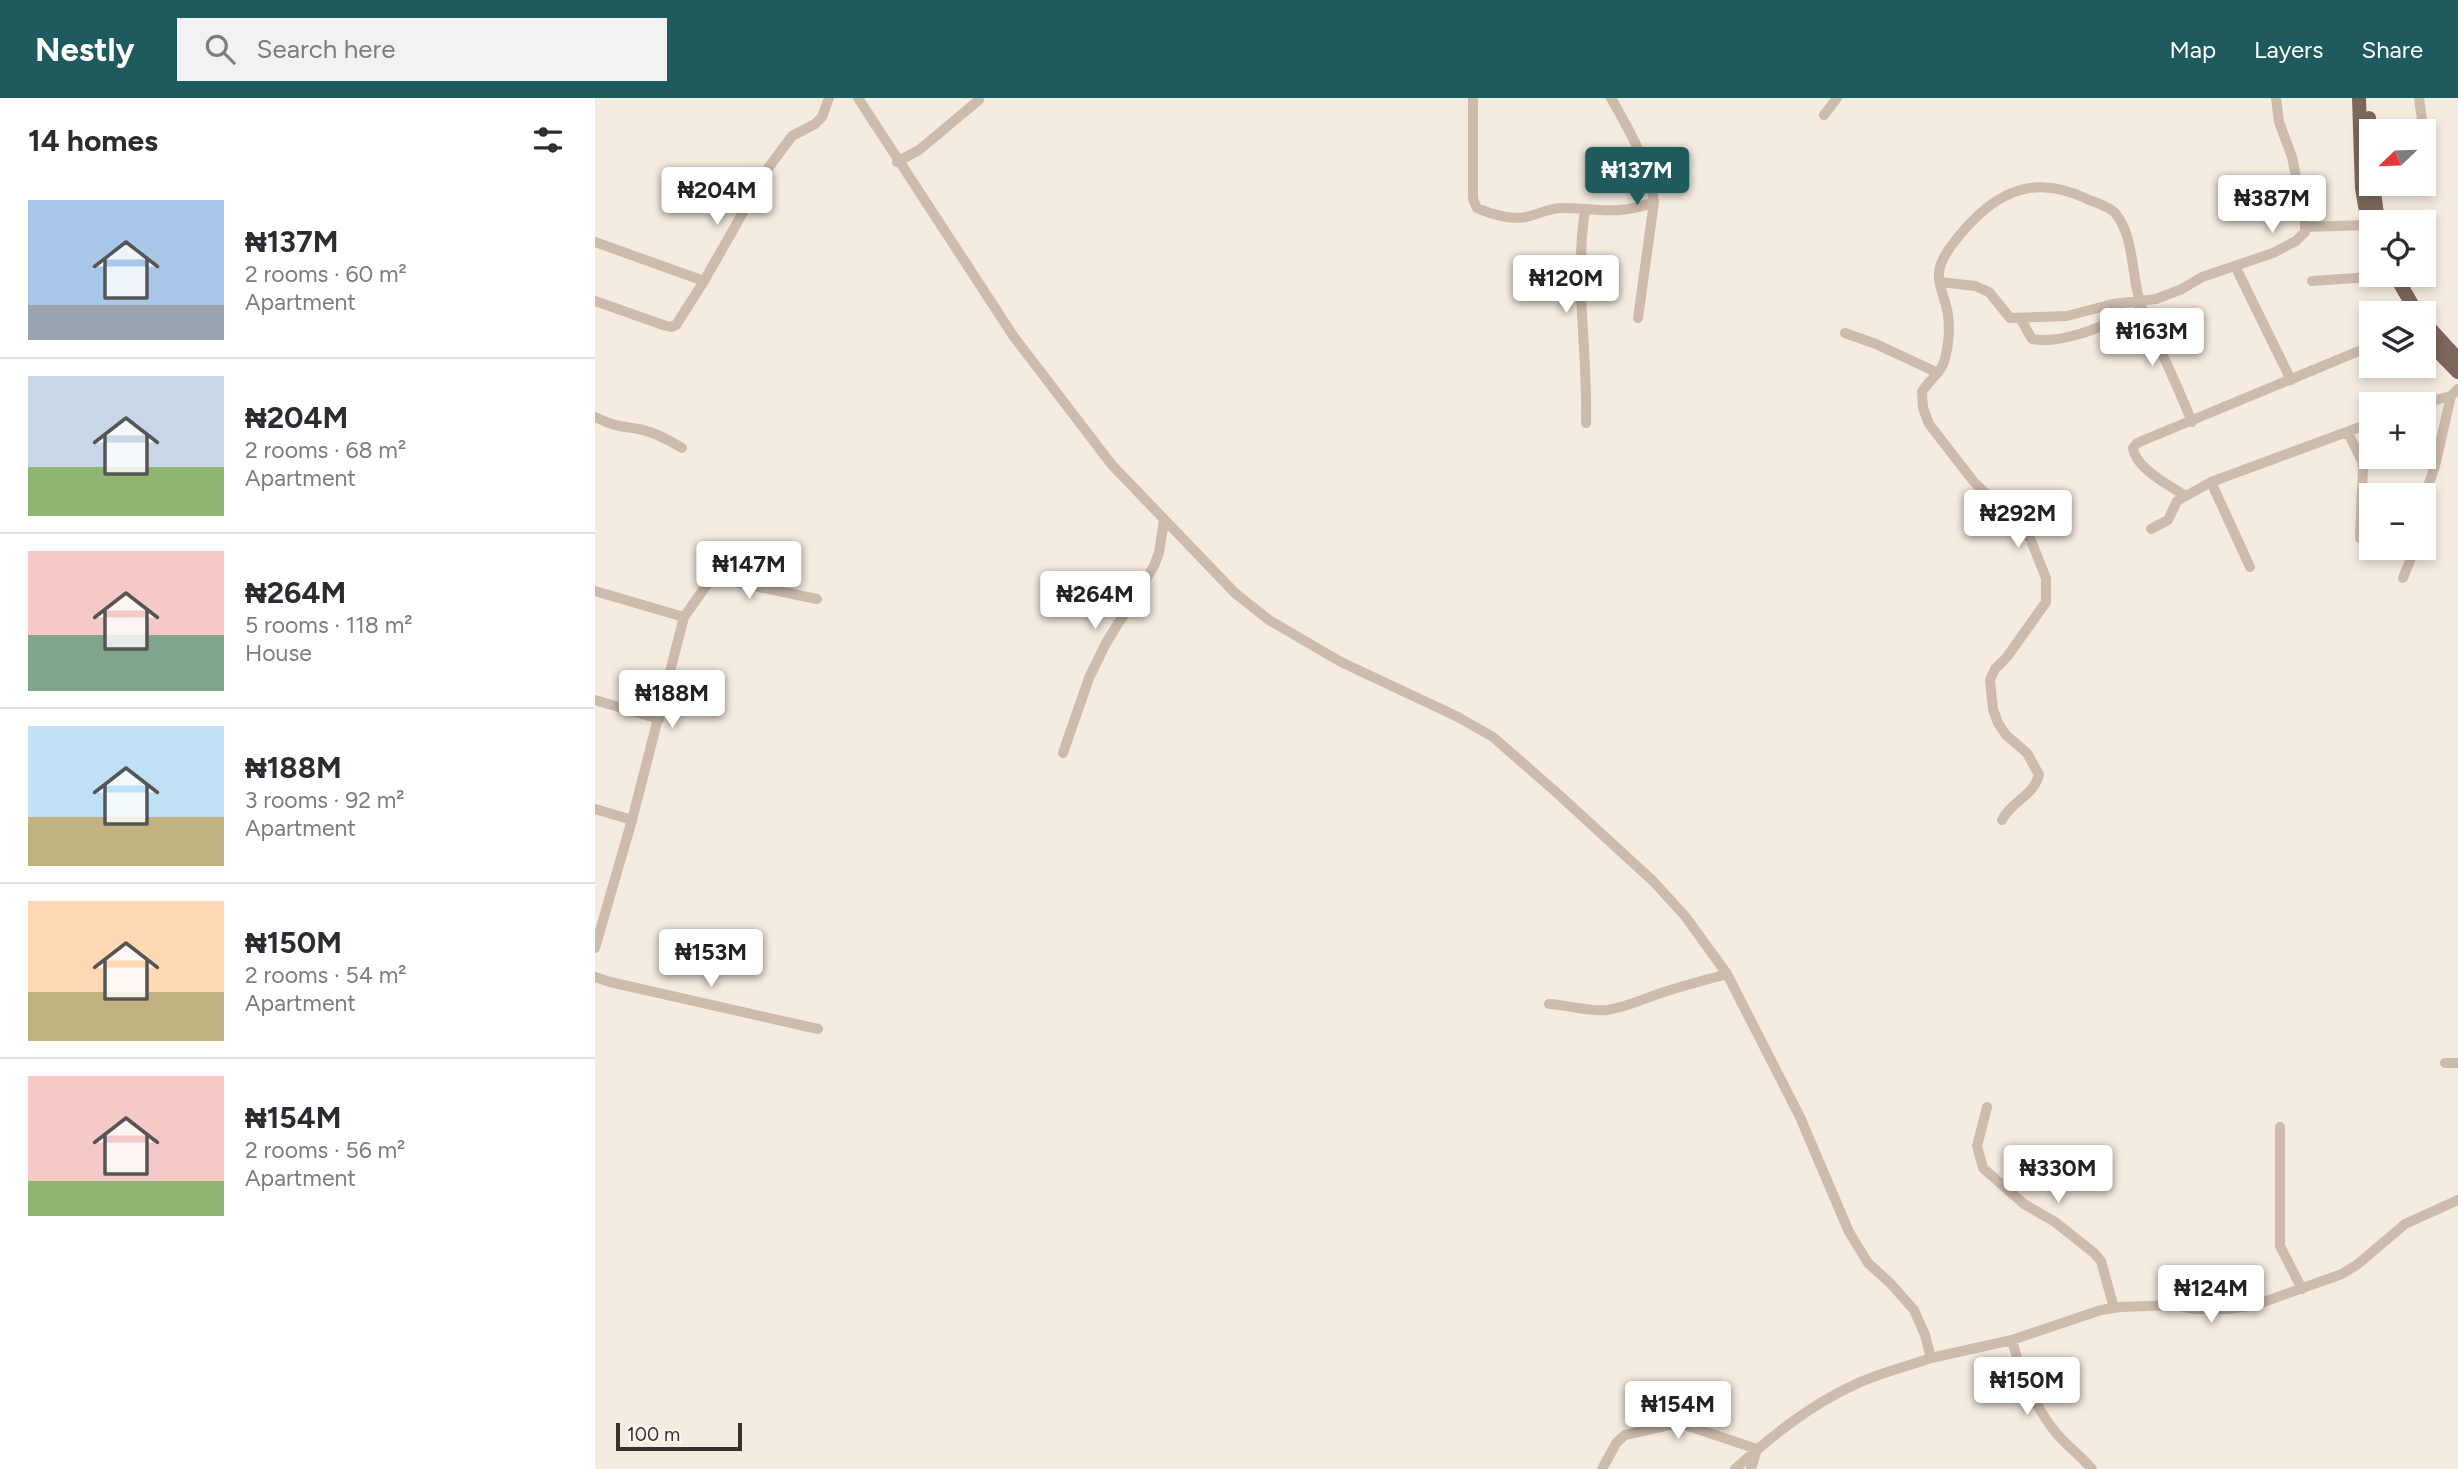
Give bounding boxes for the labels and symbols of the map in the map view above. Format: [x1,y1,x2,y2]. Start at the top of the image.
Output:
north arrow [2359,119,2436,196]
pin: ₦137M [1588,148,1686,207]
pin: ₦204M [668,167,766,227]
pin: ₦387M [2223,176,2321,235]
pin: ₦120M [1517,256,1615,315]
pin: ₦163M [2103,308,2201,368]
pin: ₦292M [1969,490,2067,550]
pin: ₦147M [700,542,798,601]
pin: ₦264M [1046,572,1144,631]
pin: ₦188M [623,670,721,730]
pin: ₦153M [662,930,760,989]
pin: ₦330M [2009,1146,2107,1205]
pin: ₦124M [2162,1266,2260,1325]
pin: ₦150M [1978,1358,2076,1417]
pin: ₦154M [1629,1382,1727,1441]
scale bar [616,1420,742,1452]

